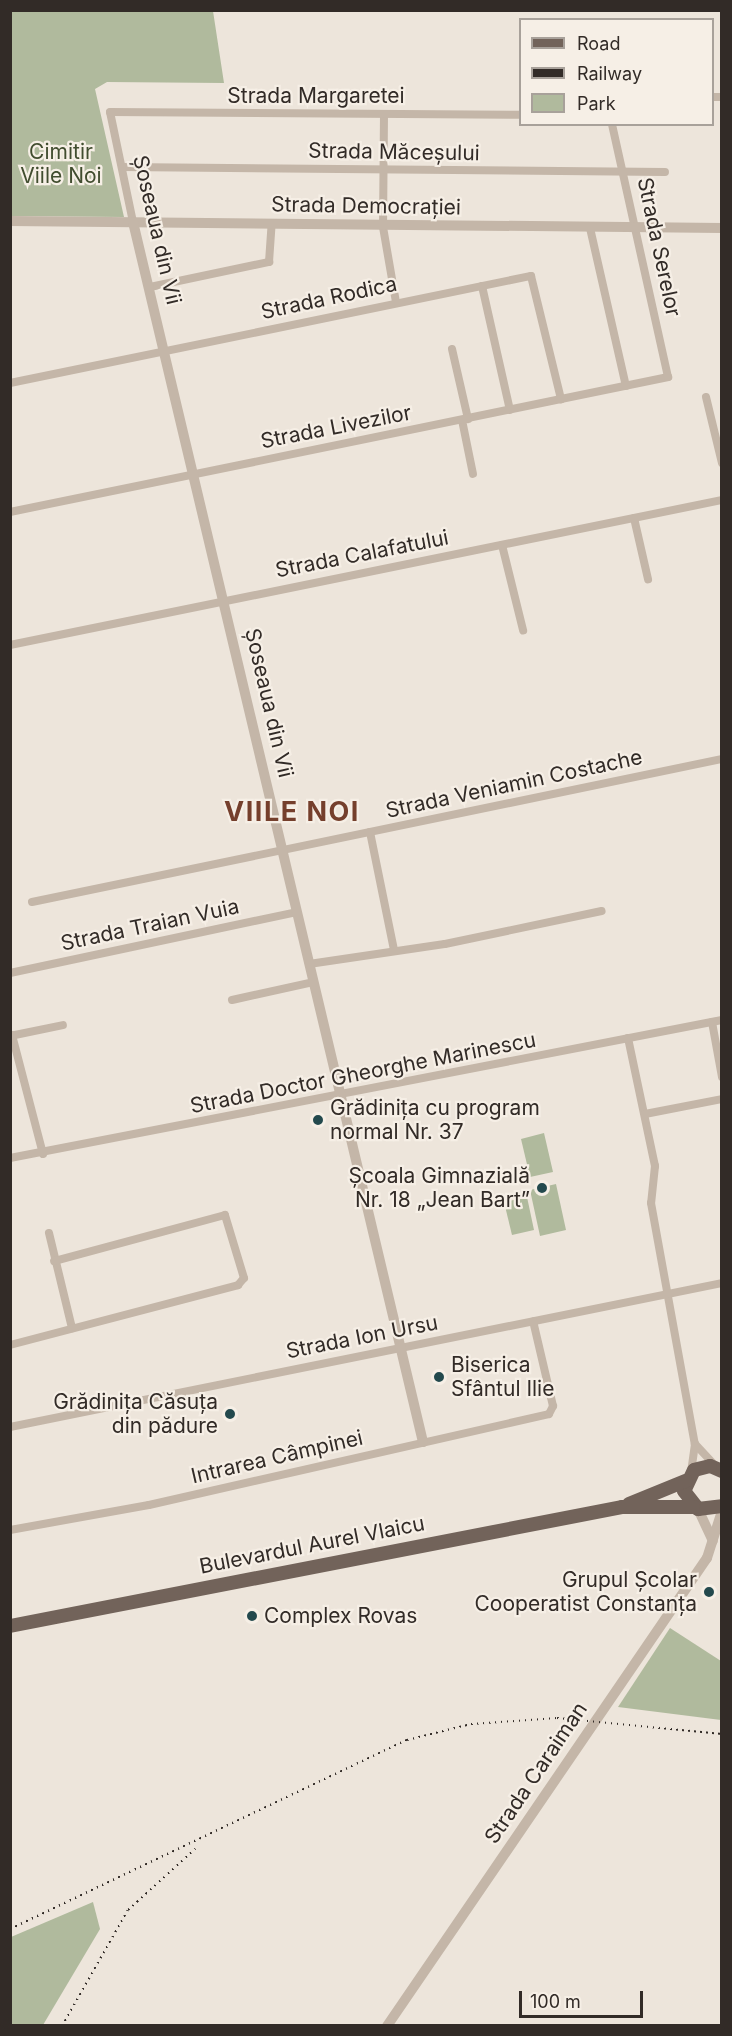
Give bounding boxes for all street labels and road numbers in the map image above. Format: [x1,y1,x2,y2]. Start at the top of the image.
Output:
street label: Strada Margaretei [227,83,405,109]
street label: Strada Măceșului [308,138,480,166]
street label: Șoseaua din Vii [128,153,186,307]
street label: Strada Serelor [632,175,686,319]
street label: Strada Democrației [271,192,461,220]
street label: Strada Rodica [259,271,399,325]
street label: Strada Livezilor [258,400,414,454]
street label: Strada Calafatului [273,525,451,583]
street label: Șoseaua din Vii [240,626,298,780]
street label: Strada Veniamin Costache [383,744,645,824]
street label: Strada Traian Vuia [59,894,241,956]
street label: Strada Doctor Gheorghe Marinescu [188,1027,538,1119]
street label: Strada Ion Ursu [284,1310,440,1364]
street label: Intrarea Câmpinei [189,1425,365,1489]
street label: Bulevardul Aurel Vlaicu [197,1511,427,1579]
street label: Strada Caraiman [479,1698,593,1848]

